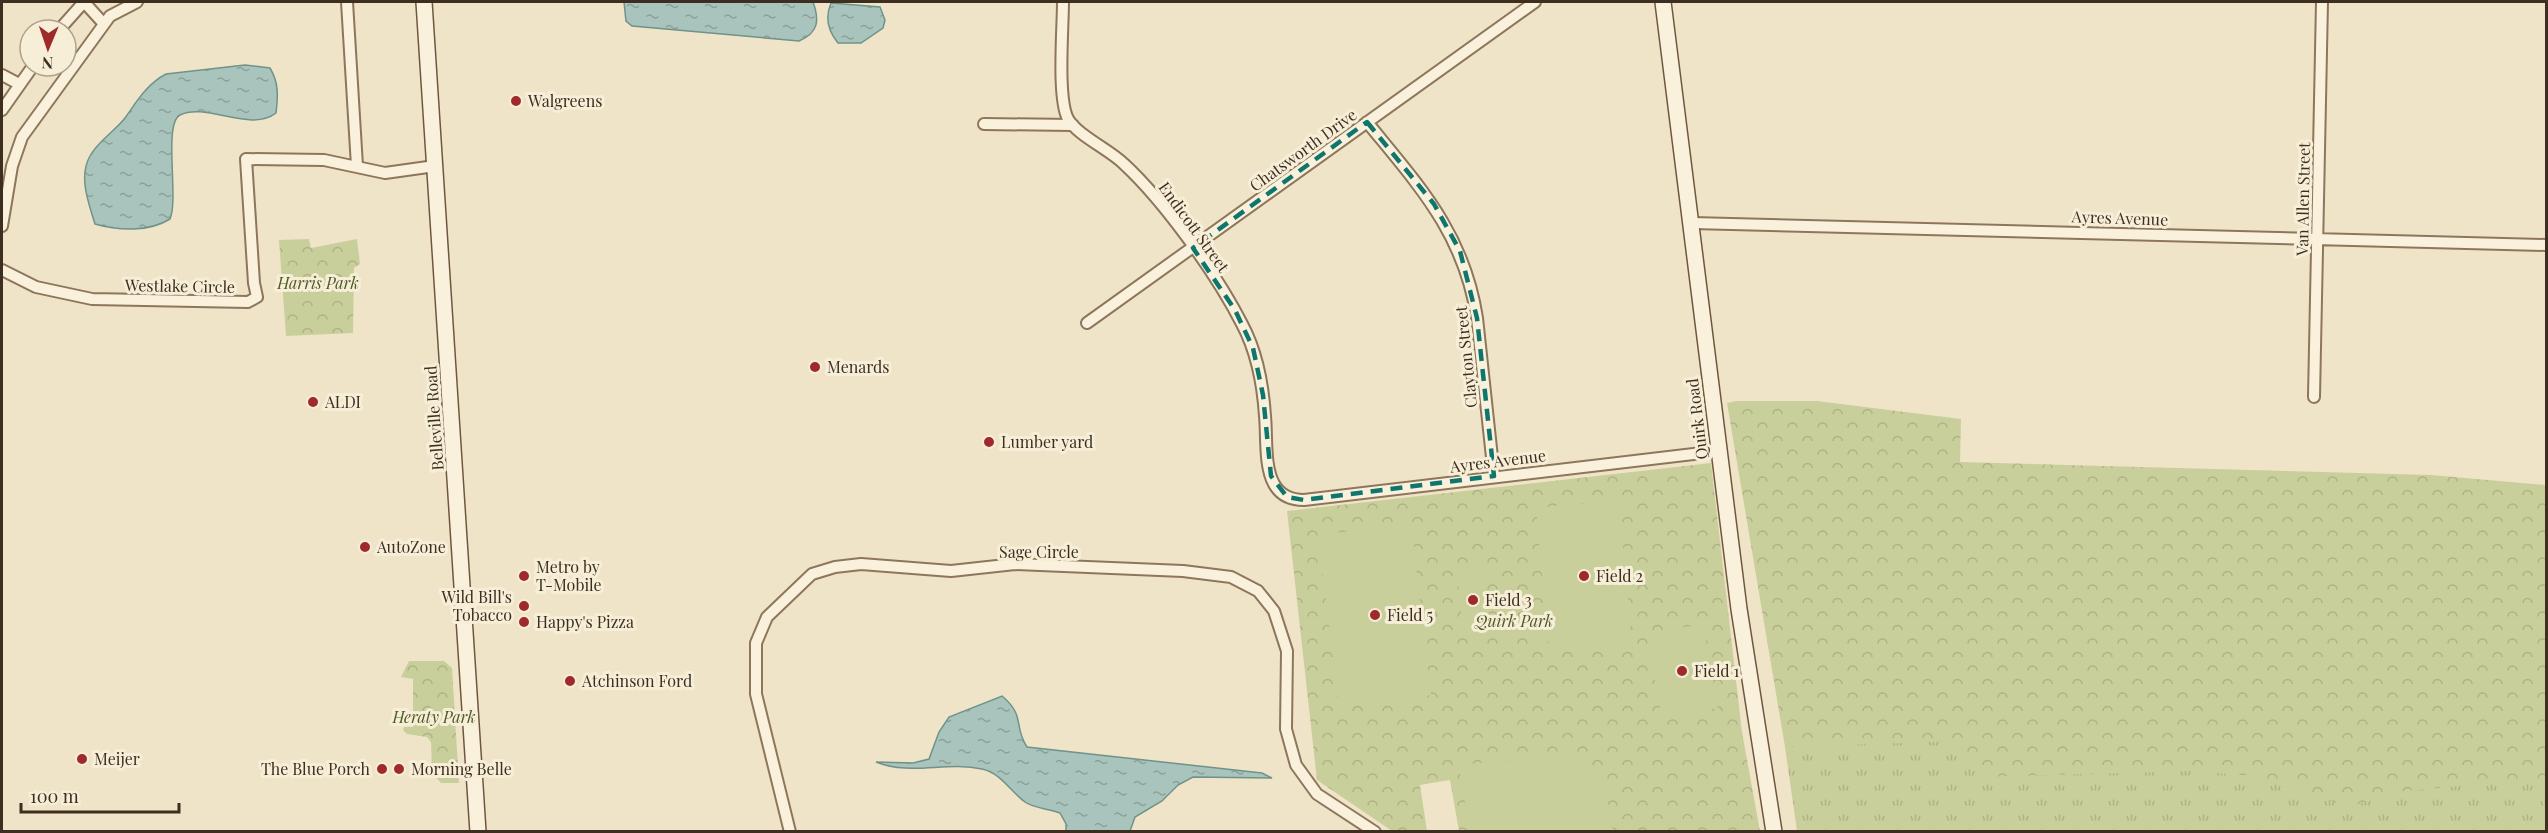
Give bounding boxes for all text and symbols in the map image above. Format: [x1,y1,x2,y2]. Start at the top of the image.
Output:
north arrow [18,18,78,78]
text: N [41,53,54,74]
place label: Walgreens [527,90,602,111]
marker: Walgreens [509,94,523,108]
street label: Chatsworth Drive [1245,104,1360,196]
street label: Van Allen Street [2291,142,2314,257]
street label: Endicott Street [1154,177,1235,277]
street label: Ayres Avenue [2070,205,2169,230]
park label: Harris Park [276,272,359,293]
street label: Westlake Circle [124,274,235,297]
street label: Clayton Street [1450,305,1481,409]
place label: Menards [827,356,890,377]
marker: Menards [808,360,822,374]
street label: Belleville Road [419,365,448,471]
street label: Quirk Road [1681,377,1712,461]
place label: ALDI [324,391,361,412]
marker: ALDI [306,395,320,409]
place label: Lumber yard [1001,431,1093,452]
marker: Lumber yard [982,435,996,449]
street label: Ayres Avenue [1448,444,1547,477]
place label: AutoZone [376,536,446,557]
marker: AutoZone [358,540,372,554]
street label: Sage Circle [999,541,1079,562]
place label: Metro by T-Mobile [536,556,602,595]
place label: Field 2 [1596,565,1643,586]
marker: Metro by T-Mobile [517,569,531,583]
marker: Field 2 [1577,569,1591,583]
place label: Wild Bill's Tobacco [441,586,512,625]
place label: Field 3 [1485,589,1532,610]
marker: Field 3 [1466,593,1480,607]
marker: Wild Bill's Tobacco [517,599,531,613]
place label: Field 5 [1387,604,1433,625]
marker: Field 5 [1368,608,1382,622]
park label: Quirk Park [1474,610,1553,631]
place label: Happy's Pizza [536,611,634,632]
marker: Happy's Pizza [517,615,531,629]
place label: Field 1 [1694,660,1740,681]
marker: Field 1 [1675,664,1689,678]
place label: Atchinson Ford [581,670,692,691]
marker: Atchinson Ford [563,674,577,688]
park label: Heraty Park [391,706,476,727]
place label: Meijer [94,748,140,769]
marker: Meijer [75,752,89,766]
place label: The Blue Porch [261,758,371,779]
place label: Morning Belle [411,758,512,779]
marker: The Blue Porch [375,762,389,776]
marker: Morning Belle [392,762,406,776]
scale bar [21,776,178,814]
text: 100 m [30,784,79,808]

